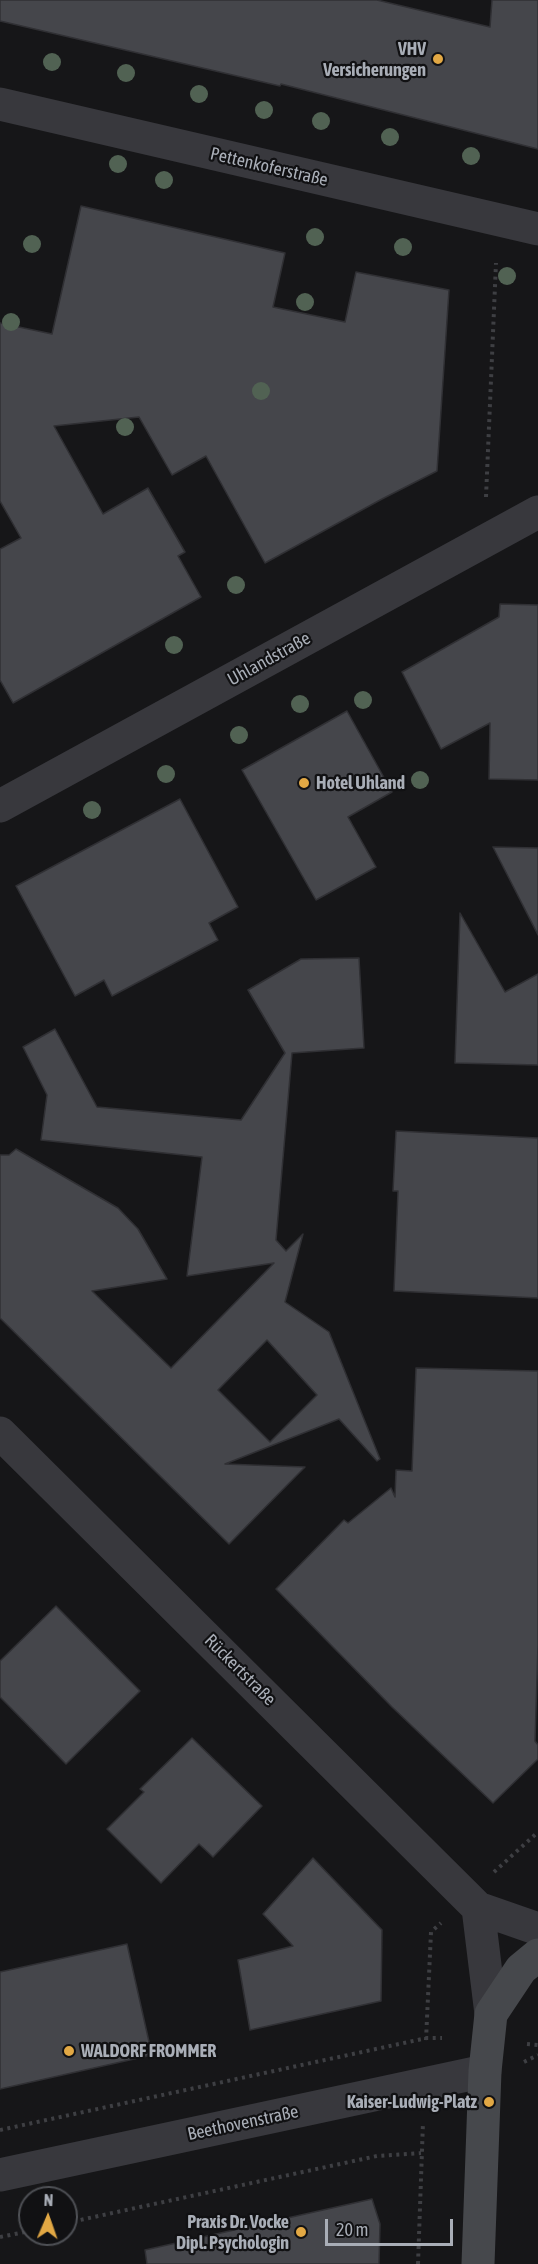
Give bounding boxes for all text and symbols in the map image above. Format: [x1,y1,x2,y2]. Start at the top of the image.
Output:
place label: VHV Versicherungen [323,38,426,80]
marker: VHV Versicherungen [431,52,445,66]
street label: Pettenkoferstraße [208,143,330,191]
street label: Uhlandstraße [224,627,314,691]
place label: Hotel Uhland [316,772,405,794]
marker: Hotel Uhland [297,776,311,790]
street label: Rückertstraße [200,1630,280,1710]
place label: WALDORF FROMMER [81,2040,216,2062]
marker: WALDORF FROMMER [62,2044,76,2058]
place label: Kaiser-Ludwig-Platz [347,2091,477,2113]
marker: Kaiser-Ludwig-Platz [482,2095,496,2109]
street label: Beethovenstraße [186,2101,300,2145]
north arrow [18,2186,78,2246]
text: N [44,2191,54,2209]
scale bar [328,2207,456,2245]
place label: Praxis Dr. Vocke Dipl. Psychologin [176,2211,289,2254]
text: 20 m [336,2219,368,2240]
marker: Praxis Dr. Vocke Dipl. Psychologin [294,2225,308,2239]

